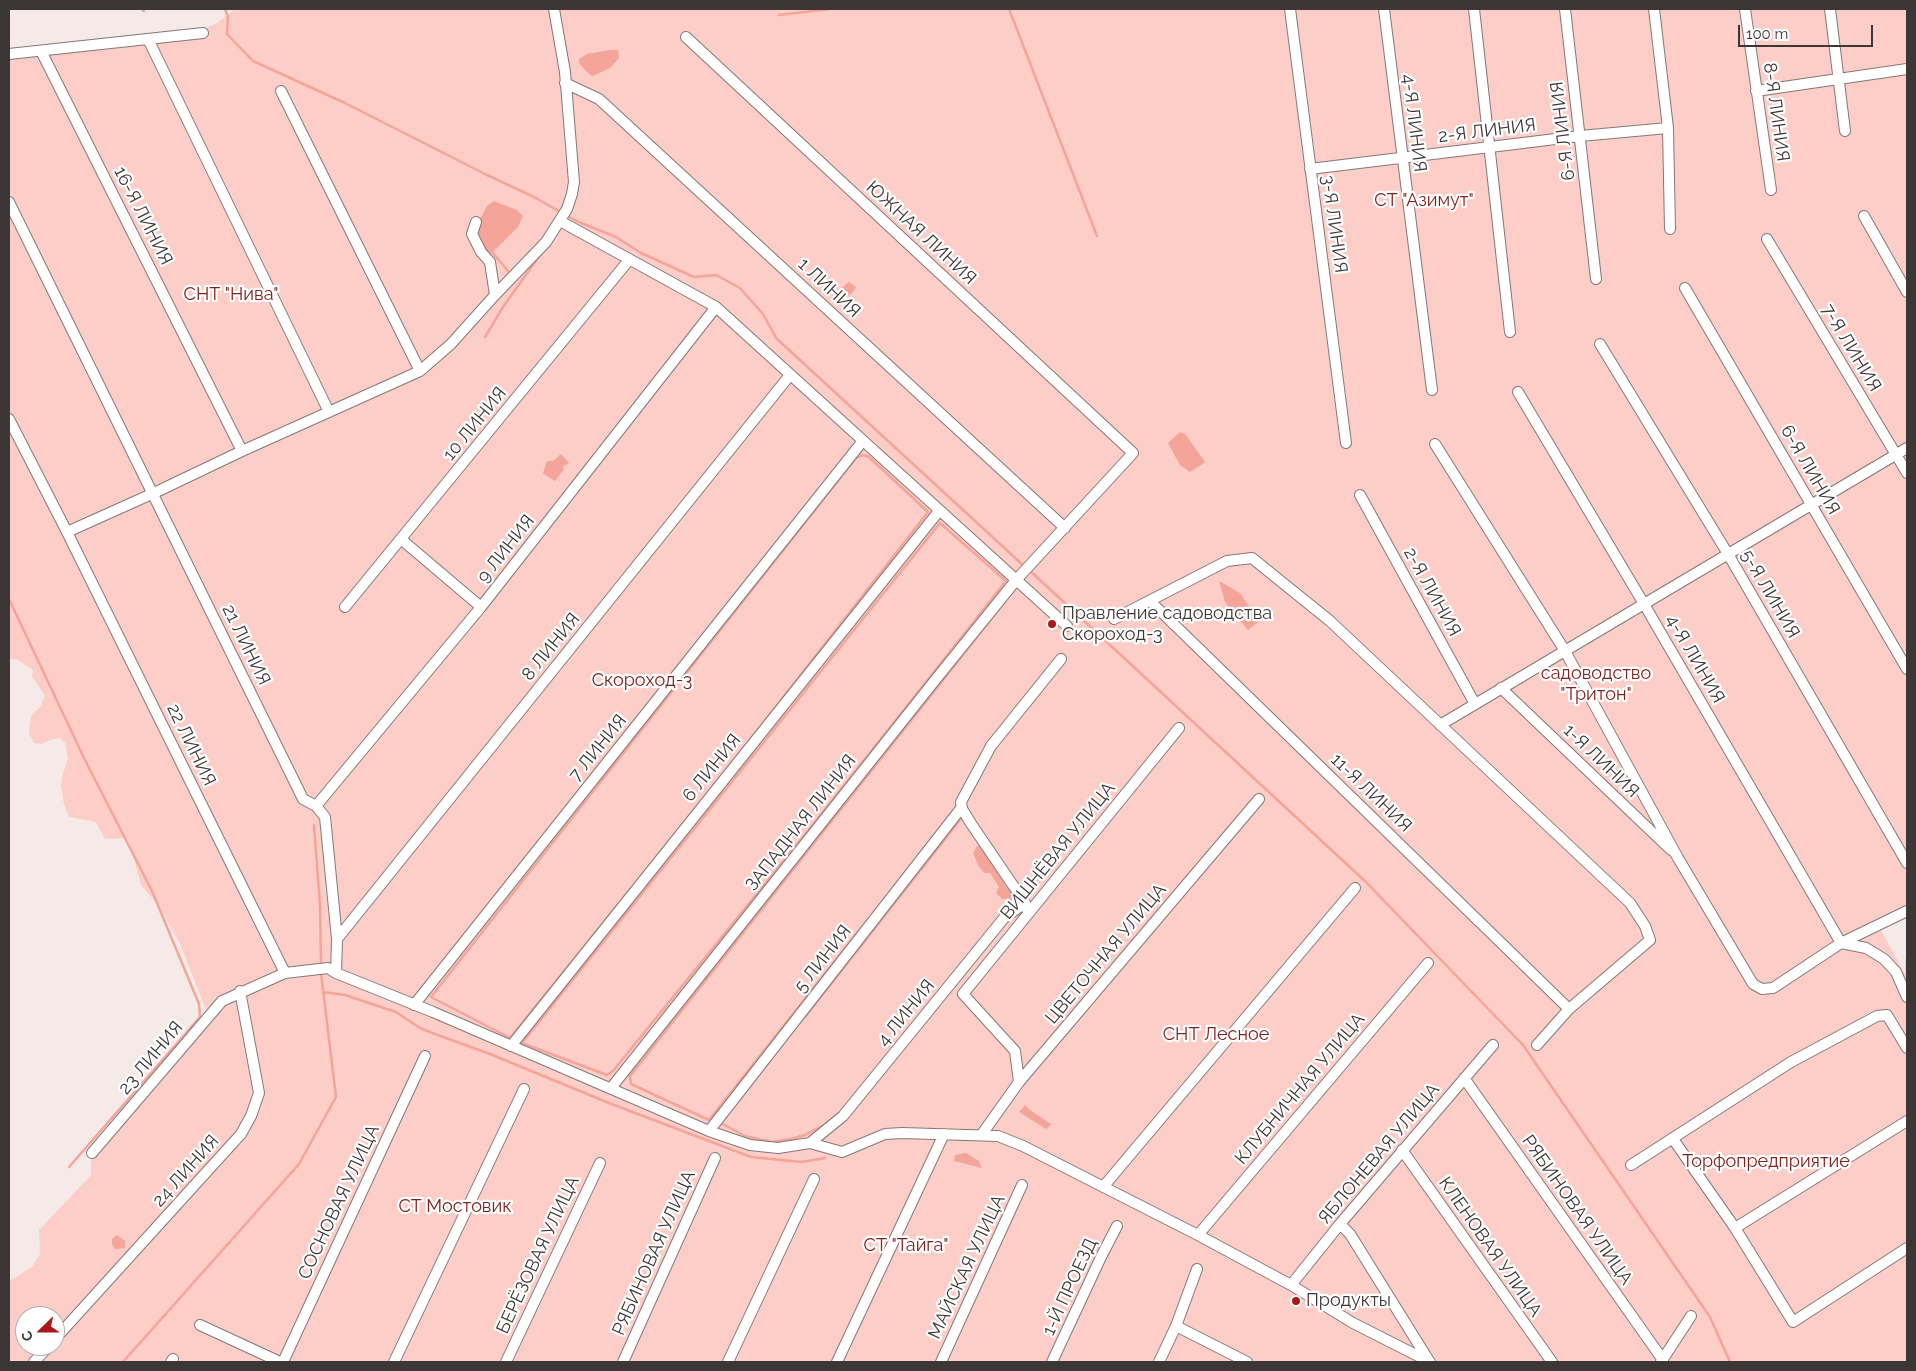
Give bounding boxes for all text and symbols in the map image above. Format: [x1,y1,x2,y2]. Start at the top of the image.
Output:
scale bar [1741,15,1876,47]
text: 100 m [1746,25,1788,43]
street label: 8-Я ЛИНИЯ [1758,61,1794,163]
street label: 4-Я ЛИНИЯ [1397,73,1431,173]
street label: 6-Я ЛИНИЯ [1546,80,1580,182]
street label: 2-Я ЛИНИЯ [1437,114,1537,148]
street label: 16-Я ЛИНИЯ [109,163,177,269]
street label: 3-Я ЛИНИЯ [1316,174,1352,274]
street label: ЮЖНАЯ ЛИНИЯ [862,177,980,289]
park label: СТ "Азимут" [1374,190,1474,212]
street label: 1 ЛИНИЯ [793,254,865,322]
park label: СНТ "Нива" [184,284,278,306]
street label: 7-Я ЛИНИЯ [1817,300,1885,396]
street label: 10 ЛИНИЯ [439,383,511,465]
street label: 6-Я ЛИНИЯ [1776,421,1844,519]
street label: 9 ЛИНИЯ [473,511,539,587]
street label: 2-Я ЛИНИЯ [1399,544,1465,640]
street label: 5-Я ЛИНИЯ [1736,546,1804,642]
street label: 21 ЛИНИЯ [217,601,275,689]
place label: Правление садоводства Скороход-3 [1062,603,1272,646]
street label: 8 ЛИНИЯ [517,609,585,685]
street label: 4-Я ЛИНИЯ [1661,611,1729,707]
marker: Правление садоводства Скороход-3 [1046,618,1058,630]
park label: садоводство "Тритон" [1541,663,1651,706]
park label: Скороход-3 [592,670,692,692]
street label: 22 ЛИНИЯ [162,700,220,790]
street label: 7 ЛИНИЯ [565,710,631,786]
street label: 1-Я ЛИНИЯ [1559,720,1643,802]
street label: 6 ЛИНИЯ [678,730,746,806]
street label: 11-Я ЛИНИЯ [1326,749,1416,837]
street label: ЗАПАДНАЯ ЛИНИЯ [741,751,861,895]
street label: ВИШНЁВАЯ УЛИЦА [996,778,1120,924]
street label: ЦВЕТОЧНАЯ УЛИЦА [1041,879,1171,1029]
street label: 5 ЛИНИЯ [790,921,856,997]
street label: 4 ЛИНИЯ [873,975,939,1051]
street label: КЛУБНИЧНАЯ УЛИЦА [1230,1009,1370,1169]
street label: 23 ЛИНИЯ [114,1017,188,1099]
park label: СНТ Лесное [1163,1024,1269,1046]
street label: ЯБЛОНЕВАЯ УЛИЦА [1314,1079,1444,1229]
street label: СОСНОВАЯ УЛИЦА [294,1121,384,1283]
street label: 24 ЛИНИЯ [148,1131,224,1211]
street label: РЯБИНОВАЯ УЛИЦА [1517,1131,1637,1289]
park label: Торфопредприятие [1682,1151,1850,1173]
street label: РЯБИНОВАЯ УЛИЦА [608,1167,700,1339]
street label: БЕРЁЗОВАЯ УЛИЦА [492,1173,584,1337]
street label: КЛЕНОВАЯ УЛИЦА [1434,1173,1546,1321]
street label: МАЙСКАЯ УЛИЦА [924,1191,1010,1343]
park label: СТ Мостовик [398,1196,512,1218]
park label: СТ "Тайга" [864,1235,948,1257]
street label: 1-Й ПРОЕЗД [1038,1235,1102,1339]
place label: Продукты [1306,1290,1391,1312]
marker: Продукты [1290,1295,1302,1307]
north arrow [15,1306,65,1356]
text: С [18,1329,36,1344]

